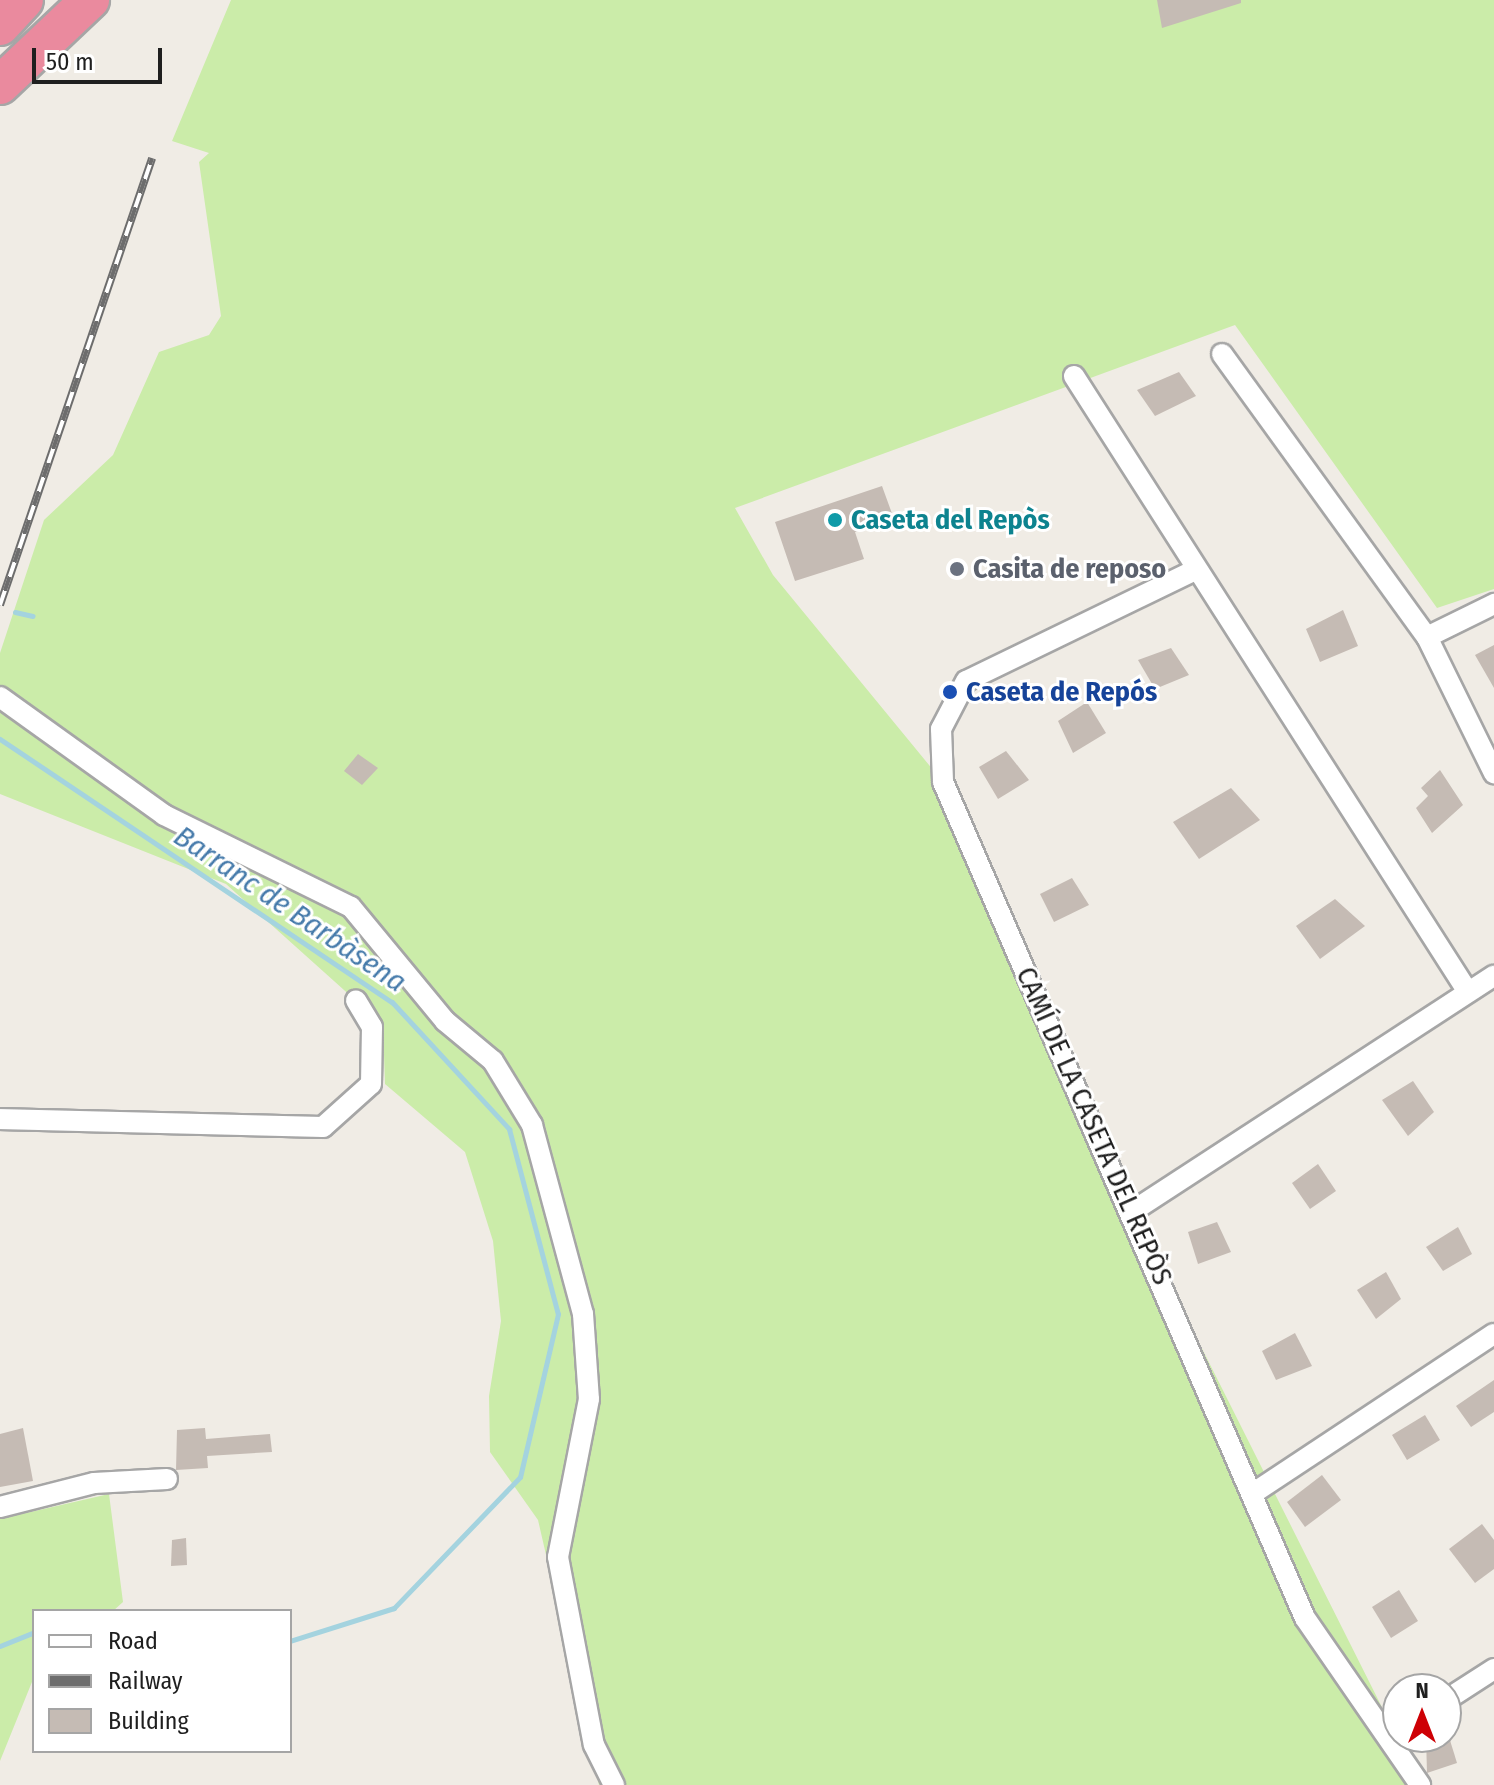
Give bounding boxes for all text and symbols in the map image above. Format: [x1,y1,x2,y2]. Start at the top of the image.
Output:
scale bar [36,32,166,82]
text: 50 m [46,48,94,76]
place label: Caseta del Repòs [851,503,1050,537]
marker: Caseta del Repòs [826,511,844,529]
place label: Casita de reposo [973,552,1166,586]
marker: Casita de reposo [948,560,966,578]
place label: Caseta de Repós [966,675,1157,709]
marker: Caseta de Repós [941,683,959,701]
water label: Barranc de Barbàsena [167,818,413,1000]
street label: CAMÍ DE LA CASETA DEL REPÒS [1009,962,1179,1290]
legend [32,1609,292,1753]
text: Road [108,1627,158,1655]
text: Railway [108,1667,183,1695]
north arrow [1382,1673,1462,1753]
text: N [1415,1677,1429,1704]
text: Building [108,1707,189,1735]

